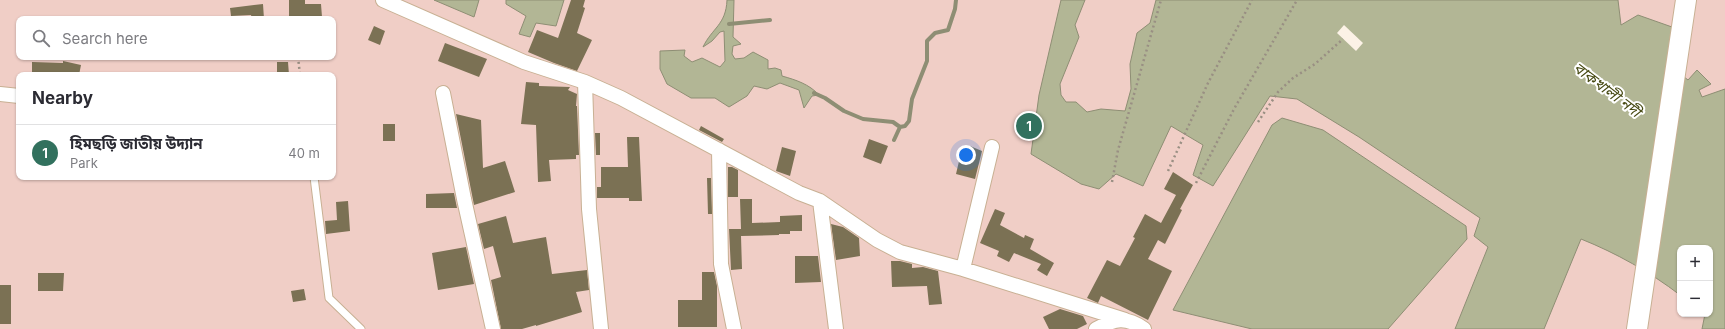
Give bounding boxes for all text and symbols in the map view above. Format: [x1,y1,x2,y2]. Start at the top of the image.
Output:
search box [16,16,336,60]
icon: search [30,27,52,49]
text: Search here [62,29,148,48]
water label: বাকখালী নদী [1570,58,1647,123]
text: Nearby [32,88,93,108]
pin: 1 [1016,111,1042,141]
text: হিমছড়ি জাতীয় উদ্যান [70,134,203,153]
text: 1 [42,145,48,161]
text: 40 m [288,145,320,161]
your location [956,145,976,165]
text: Park [70,155,98,171]
map controls [1677,245,1713,317]
button: + [1677,245,1713,281]
button: − [1677,281,1713,317]

